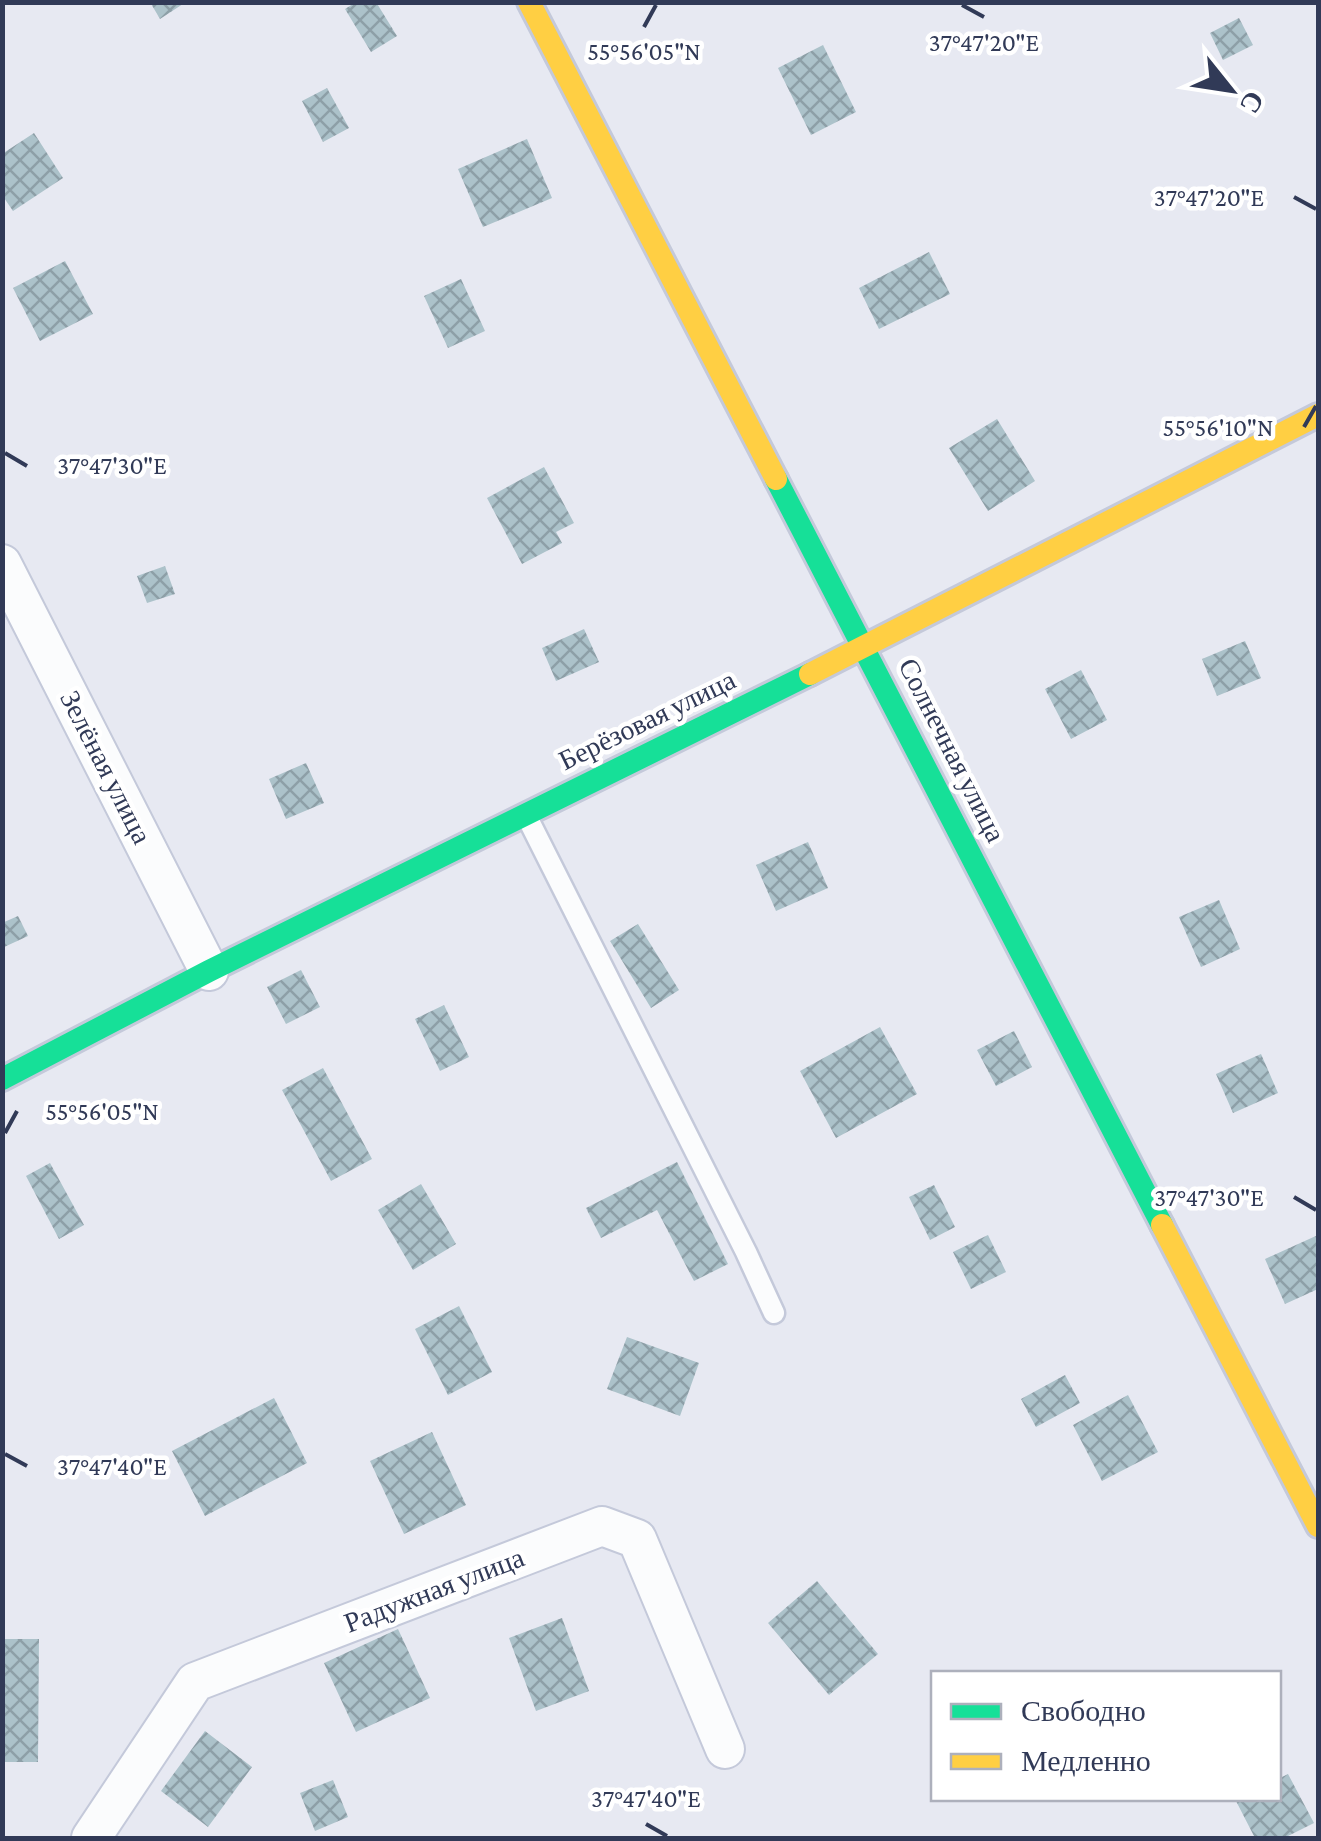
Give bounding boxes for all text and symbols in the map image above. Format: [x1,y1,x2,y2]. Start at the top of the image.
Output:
text: 37°47'20"E [929,29,1039,56]
text: 55°56'05"N [587,38,701,65]
north arrow [1181,40,1281,140]
text: С [1234,86,1271,119]
text: 37°47'20"E [1154,184,1264,211]
text: 55°56'10"N [1163,414,1273,441]
text: 37°47'30"E [57,452,167,479]
street label: Солнечная улица [892,653,1012,847]
street label: Берёзовая улица [554,664,741,776]
street label: Зелёная улица [54,685,158,849]
text: 55°56'05"N [45,1098,159,1125]
text: 37°47'30"E [1154,1184,1264,1211]
text: 37°47'40"E [57,1453,167,1480]
street label: Радужная улица [340,1541,529,1638]
legend [931,1671,1281,1801]
text: Свободно [1021,1694,1146,1727]
text: Медленно [1021,1744,1151,1777]
text: 37°47'40"E [591,1785,701,1812]

